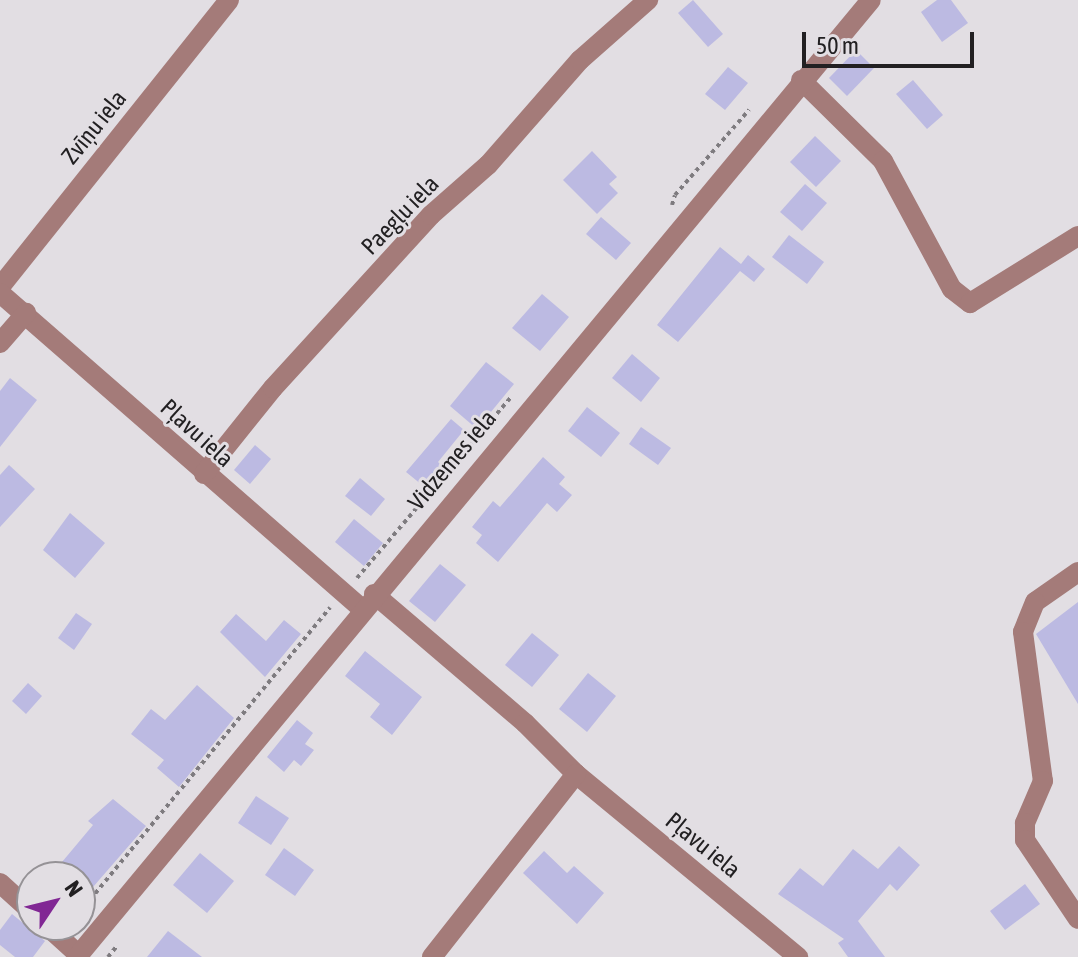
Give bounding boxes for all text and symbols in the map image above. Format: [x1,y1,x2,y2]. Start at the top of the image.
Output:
scale bar [806,16,978,66]
text: 50 m [816,32,859,59]
street label: Zvīņu iela [56,84,132,170]
street label: Paegļu iela [355,169,445,261]
street label: Pļavu iela [155,393,239,473]
street label: Vidzemes iela [402,404,502,516]
street label: Pļavu iela [660,806,746,884]
north arrow [16,861,96,941]
text: N [60,876,88,901]

